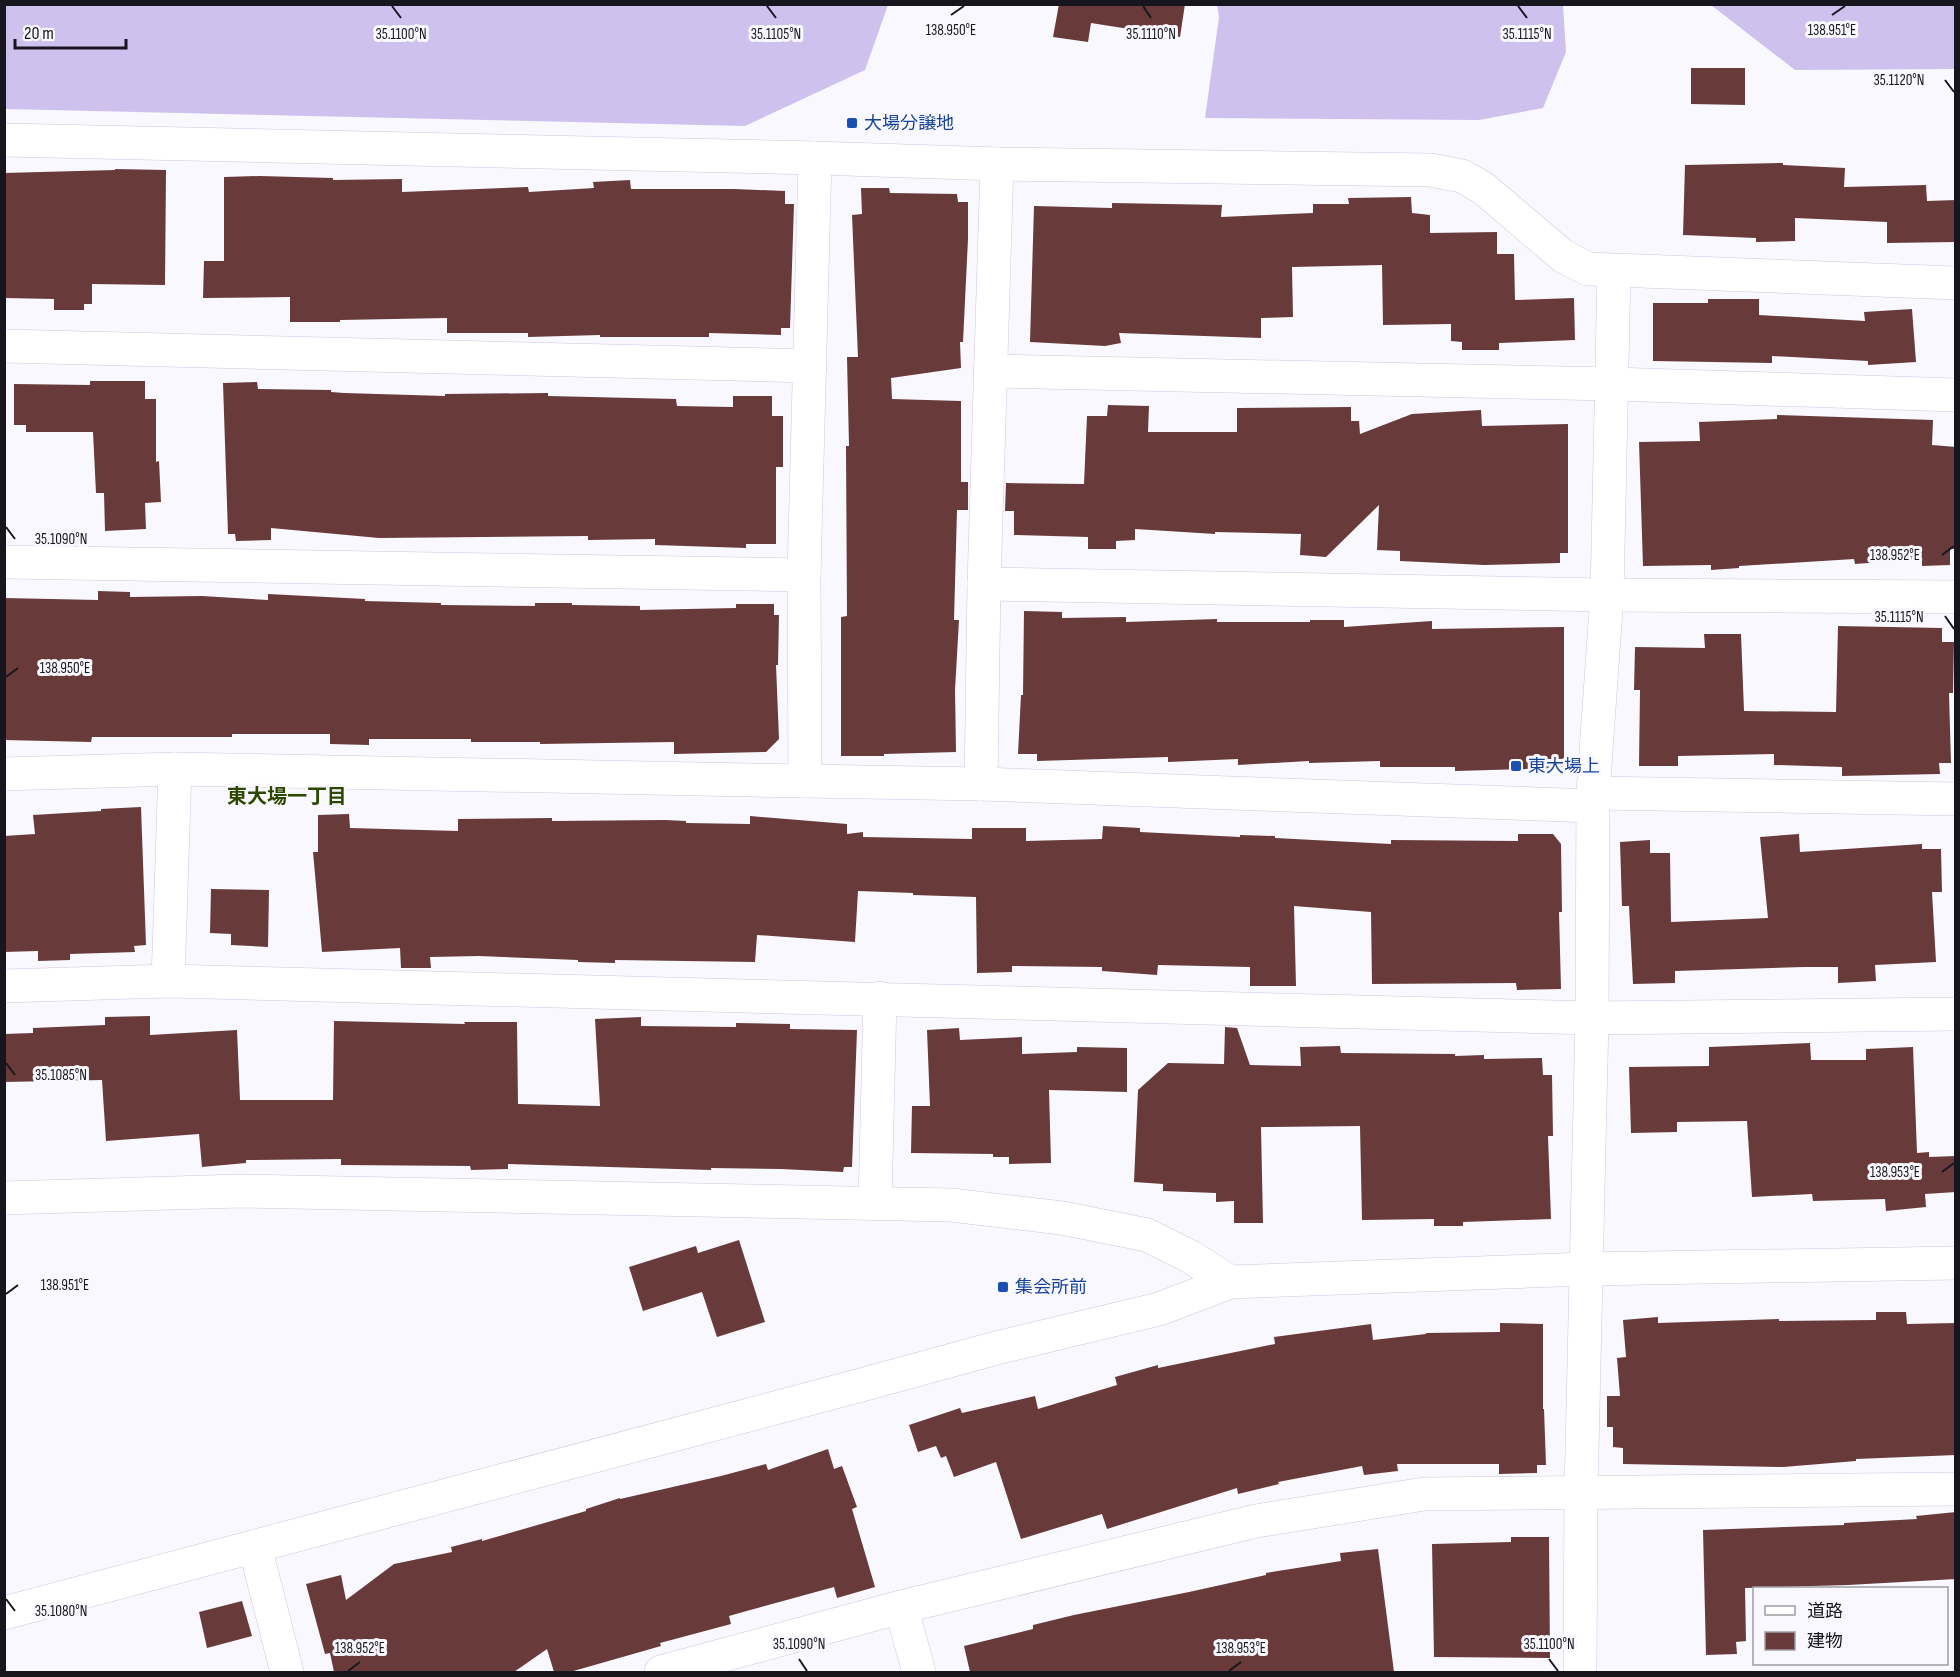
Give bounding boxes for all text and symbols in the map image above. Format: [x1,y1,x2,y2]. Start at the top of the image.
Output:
scale bar [15,12,126,50]
text: 138.950°E [926,21,976,40]
text: 138.951°E [1808,21,1856,40]
text: 20 m [24,23,54,44]
text: 35.1100°N [375,25,427,44]
text: 35.1105°N [751,25,801,44]
text: 35.1110°N [1126,25,1176,44]
text: 35.1115°N [1502,25,1552,44]
text: 35.1120°N [1874,71,1924,90]
place label: 大場分譲地 [864,113,954,134]
marker: 大場分譲地 [845,116,859,130]
text: 35.1090°N [35,530,87,549]
text: 138.952°E [1870,546,1920,565]
text: 35.1115°N [1874,608,1924,627]
text: 138.950°E [40,659,90,678]
place label: 東大場上 [1528,756,1600,777]
marker: 東大場上 [1509,759,1523,773]
district label: 東大場一丁目 [227,785,347,809]
text: 35.1085°N [35,1066,87,1085]
text: 138.953°E [1870,1163,1920,1182]
text: 138.951°E [41,1276,89,1295]
place label: 集会所前 [1015,1277,1087,1298]
marker: 集会所前 [996,1280,1010,1294]
legend [1753,1587,1948,1665]
text: 道路 [1807,1601,1843,1622]
text: 35.1080°N [35,1602,87,1621]
text: 建物 [1807,1631,1843,1652]
text: 35.1090°N [773,1635,825,1654]
text: 35.1100°N [1523,1635,1575,1654]
text: 138.952°E [335,1639,385,1658]
text: 138.953°E [1216,1639,1266,1658]

